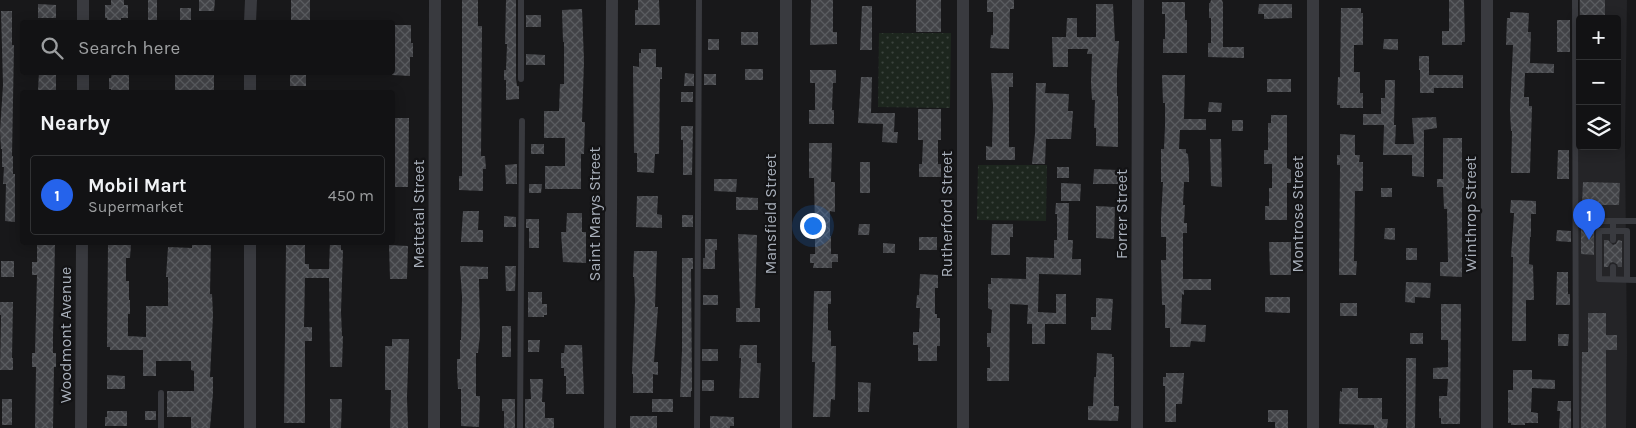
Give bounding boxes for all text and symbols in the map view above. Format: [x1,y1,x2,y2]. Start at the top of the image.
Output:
map controls [1576,15,1621,150]
button: + [1576,15,1621,60]
search box [20,20,395,75]
icon: search [38,34,66,62]
text: Search here [78,37,180,59]
button: − [1576,60,1621,105]
button: layers [1576,105,1621,150]
text: Nearby [40,111,110,135]
street label: Saint Marys Street [585,147,604,281]
street label: Rutherford Street [937,151,956,277]
street label: Mansfield Street [761,154,780,274]
street label: Montrose Street [1288,156,1307,272]
street label: Winthrop Street [1461,156,1480,272]
street label: Mettetal Street [409,159,428,269]
street label: Forrer Street [1112,169,1131,259]
text: Mobil Mart [88,175,187,197]
text: 1 [54,186,60,205]
text: 450 m [328,186,374,205]
text: Supermarket [88,197,184,216]
pin: 1 [1573,199,1605,240]
your location [800,213,826,239]
street label: Woodmont Avenue [56,267,75,403]

